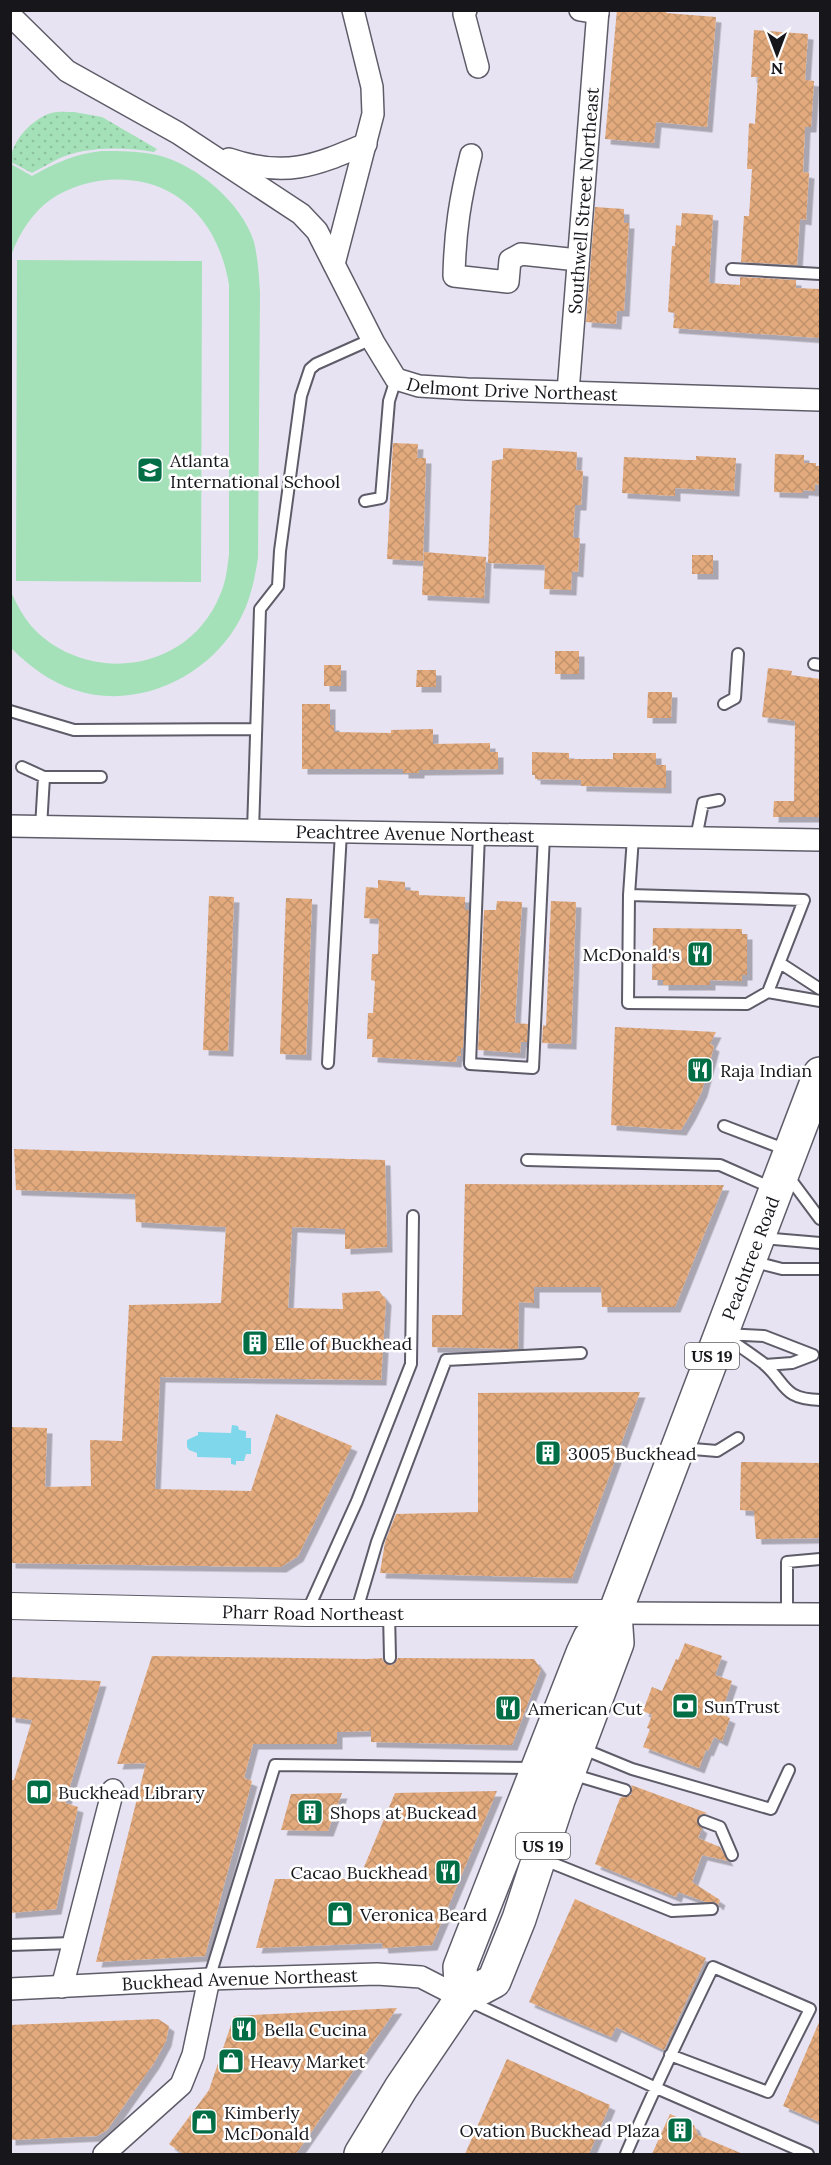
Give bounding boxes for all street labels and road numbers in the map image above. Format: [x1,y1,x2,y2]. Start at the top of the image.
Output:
street label: Southwell Street Northeast [563,86,603,315]
street label: Delmont Drive Northeast [404,371,618,405]
street label: Peachtree Avenue Northeast [295,819,535,847]
street label: Peachtree Road [716,1193,784,1323]
road number: US 19 [685,1343,739,1369]
street label: Pharr Road Northeast [222,1600,404,1625]
road number: US 19 [516,1833,570,1859]
street label: Buckhead Avenue Northeast [121,1963,358,1995]

